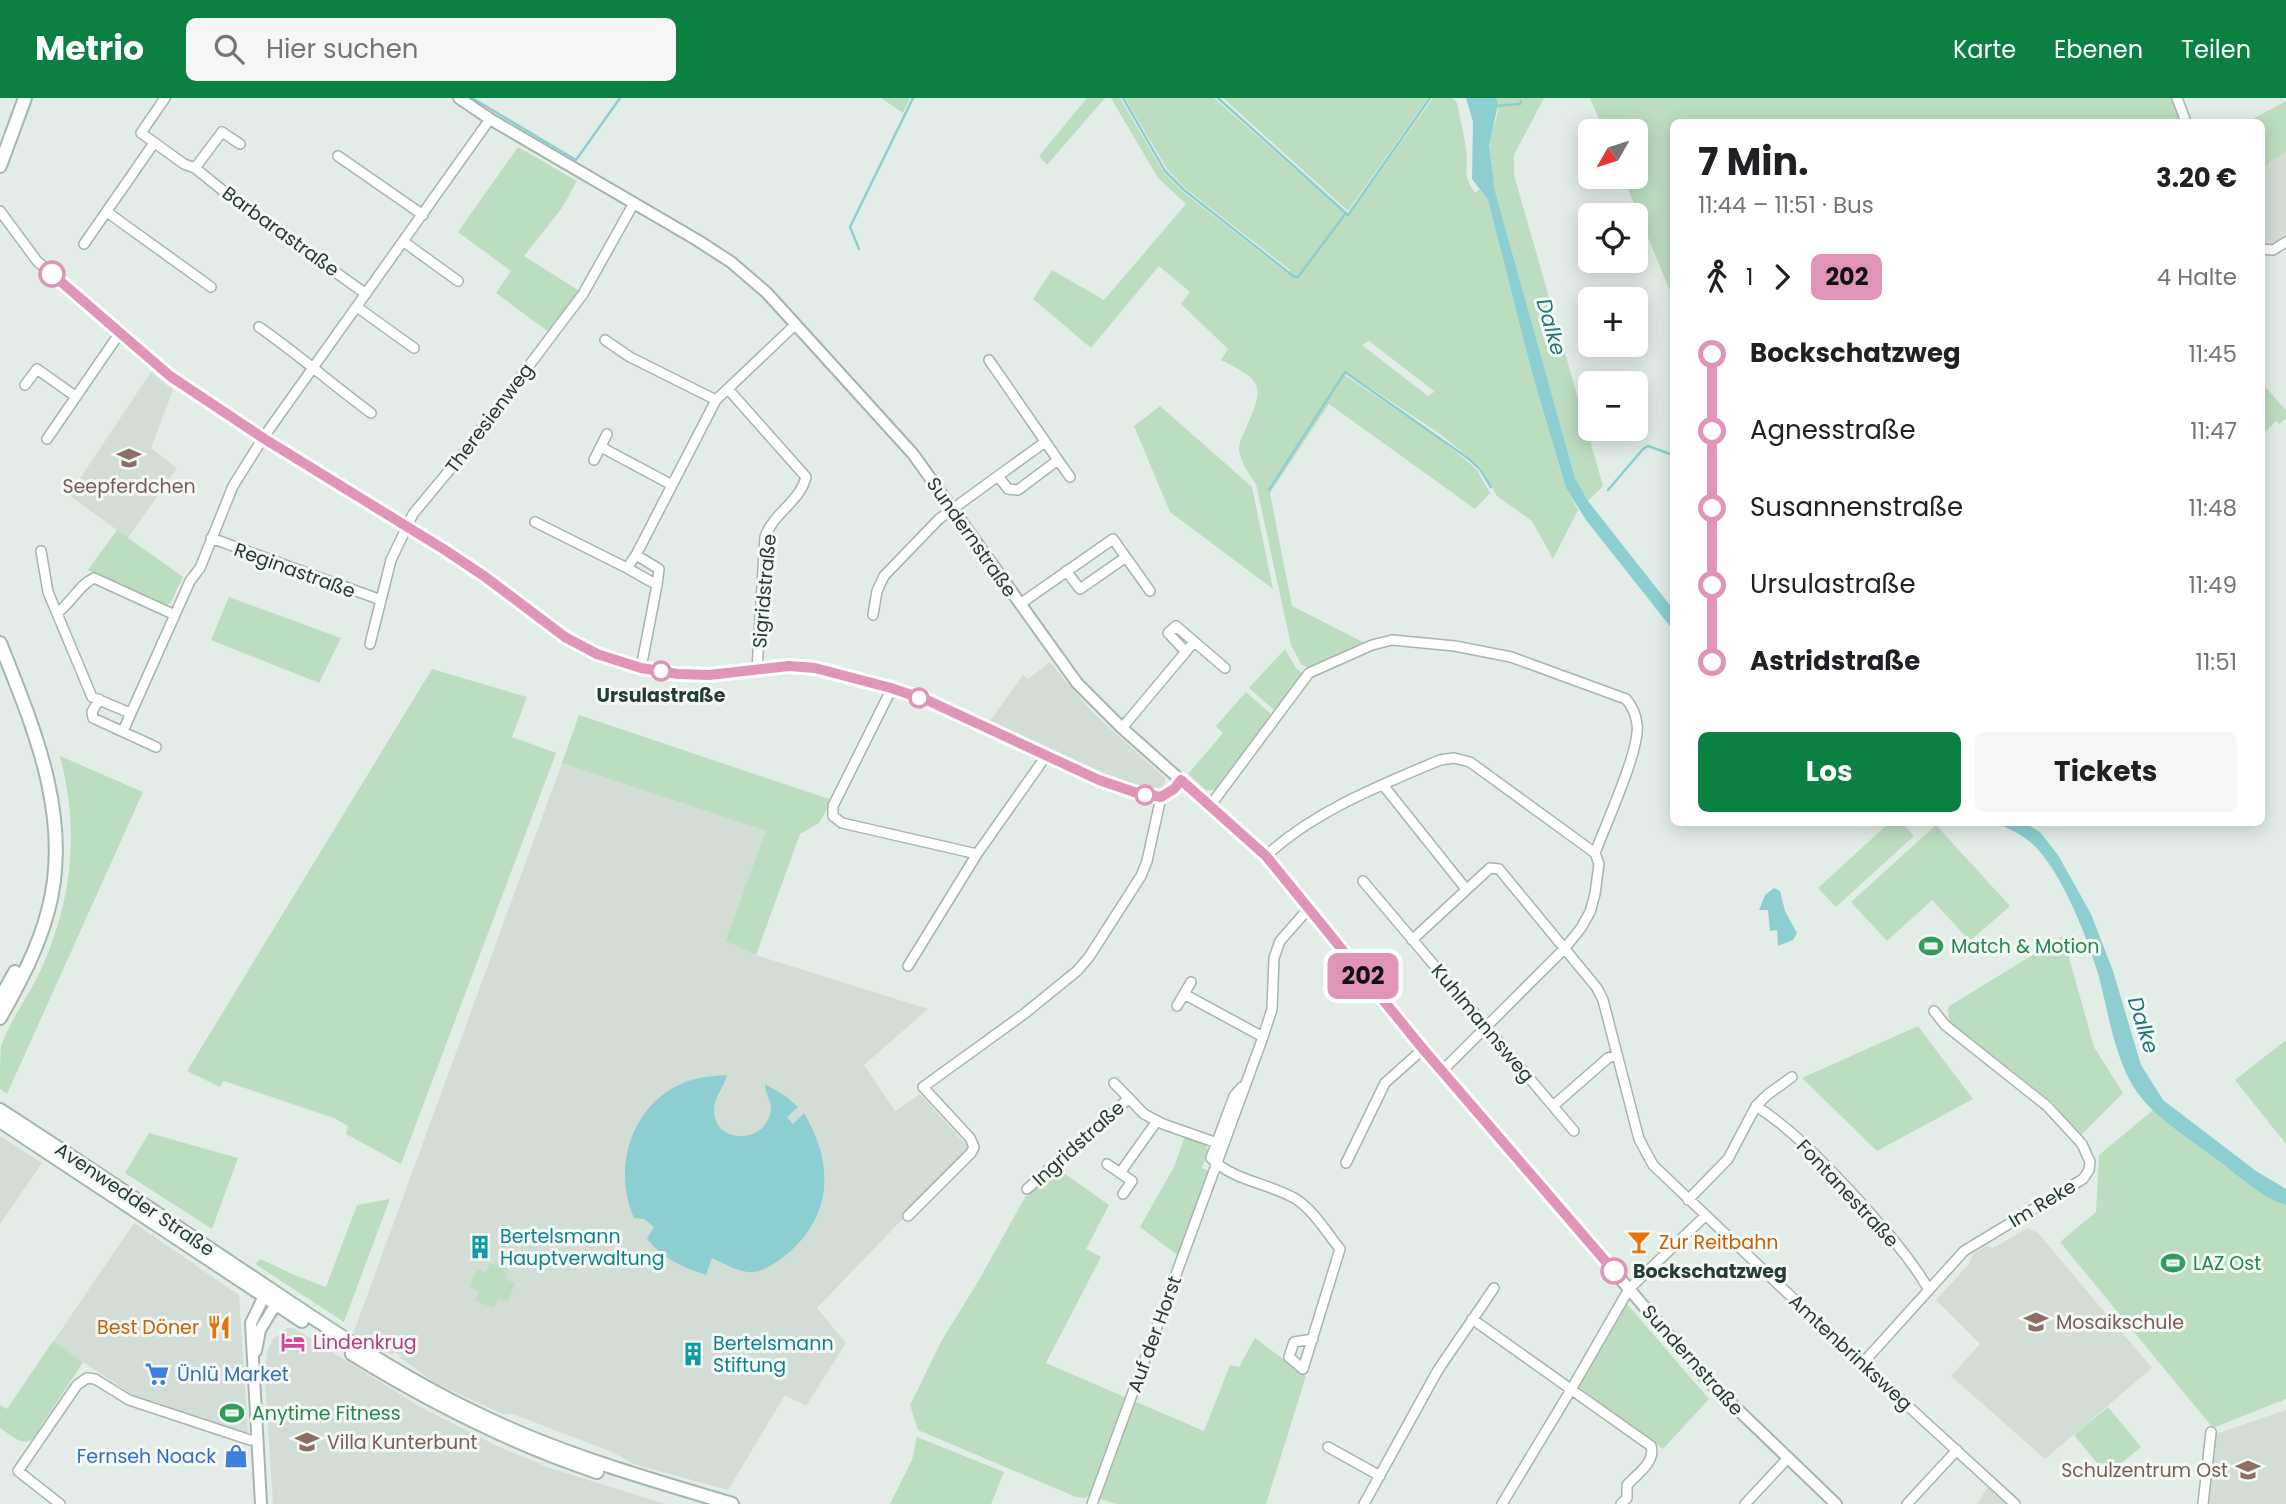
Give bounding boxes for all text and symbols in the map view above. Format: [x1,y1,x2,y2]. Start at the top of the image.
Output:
search box [186,18,676,81]
text: Metrio [35,25,144,72]
icon: search [210,30,248,68]
text: Hier suchen [266,31,418,67]
text: Karte [1953,33,2016,66]
text: Ebenen [2054,33,2143,66]
text: Teilen [2181,33,2251,66]
north arrow [1578,119,1648,189]
map controls [1578,119,1648,441]
text: 7 Min. [1698,135,1809,188]
text: 3.20 € [2156,160,2237,196]
street label: Barbarastraße [217,180,345,283]
text: 11:44 – 11:51 · Bus [1698,189,1874,221]
button: locate [1578,203,1648,273]
icon: walk [1698,258,1736,296]
icon: forward [1763,258,1801,296]
text: 202 [1825,260,1868,293]
unlabelled marker [39,261,65,287]
text: 1 [1746,261,1753,293]
text: 4 Halte [2157,261,2237,293]
button: + [1578,287,1648,357]
water label: Dalke [1530,295,1573,359]
text: Bockschatzweg [1750,335,1961,371]
text: 11:45 [2188,338,2237,370]
street label: Theresienweg [439,358,540,479]
button: − [1578,371,1648,441]
text: Agnesstraße [1750,412,1916,448]
text: 11:47 [2190,415,2237,447]
school or university icon: Seepferdchen [115,444,143,472]
street label: Sundernstraße [920,472,1023,603]
place label: Seepferdchen [62,473,196,500]
text: Susannenstraße [1750,489,1963,525]
text: 11:48 [2188,492,2237,524]
street label: Sigridstraße [746,533,783,649]
street label: Reginastraße [230,536,359,605]
text: Ursulastraße [1750,566,1916,602]
text: 11:49 [2188,569,2237,601]
text: Astridstraße [1750,643,1920,679]
text: 11:51 [2196,646,2237,678]
marker: Ursulastraße [651,661,671,681]
place label: Ursulastraße [597,682,726,709]
unlabelled marker [909,688,929,708]
button: Los [1698,732,1961,812]
button: Tickets [1975,732,2237,812]
unlabelled marker [1135,785,1155,805]
sports icon: Match & Motion [1917,932,1945,960]
place label: Match & Motion [1951,933,2099,960]
line badge: 202 [1323,953,1403,999]
street label: Kuhlmannsweg [1425,958,1540,1088]
text: 202 [1341,959,1385,992]
water label: Dalke [2121,993,2166,1057]
street label: Ingridstraße [1026,1095,1130,1192]
street label: Fontanestraße [1790,1133,1905,1253]
street label: Avenwedder Straße [50,1136,220,1263]
street label: Im Reke [2003,1173,2081,1234]
place label: Bertelsmann Hauptverwaltung [500,1223,665,1272]
bar icon: Zur Reitbahn [1625,1228,1653,1256]
place label: Zur Reitbahn [1659,1229,1779,1256]
building icon: Bertelsmann Hauptverwaltung [466,1233,494,1261]
sports icon: LAZ Ost [2159,1249,2187,1277]
place label: LAZ Ost [2193,1250,2261,1277]
marker: Bockschatzweg [1601,1258,1627,1284]
place label: Bockschatzweg [1633,1258,1787,1285]
street label: Auf der Horst [1121,1272,1188,1396]
street label: Amtenbrinksweg [1783,1288,1918,1417]
street label: Sundernstraße [1635,1299,1750,1422]
school or university icon: Mosaikschule [2022,1308,2050,1336]
place label: Mosaikschule [2056,1309,2184,1336]
restaurant icon: Best Döner [205,1313,233,1341]
place label: Best Döner [97,1314,199,1341]
hotel icon: Lindenkrug [279,1328,307,1356]
place label: Lindenkrug [313,1329,417,1356]
place label: Bertelsmann Stiftung [713,1330,834,1379]
building icon: Bertelsmann Stiftung [679,1340,707,1368]
supermarket icon: Ünlü Market [143,1360,171,1388]
place label: Ünlü Market [177,1361,289,1388]
sports icon: Anytime Fitness [218,1399,246,1427]
place label: Anytime Fitness [252,1400,401,1427]
school or university icon: Villa Kunterbunt [293,1428,321,1456]
place label: Villa Kunterbunt [327,1429,477,1456]
shop icon: Fernseh Noack [222,1442,250,1470]
place label: Fernseh Noack [77,1443,216,1470]
school or university icon: Schulzentrum Ost [2234,1456,2262,1484]
place label: Schulzentrum Ost [2061,1457,2228,1484]

